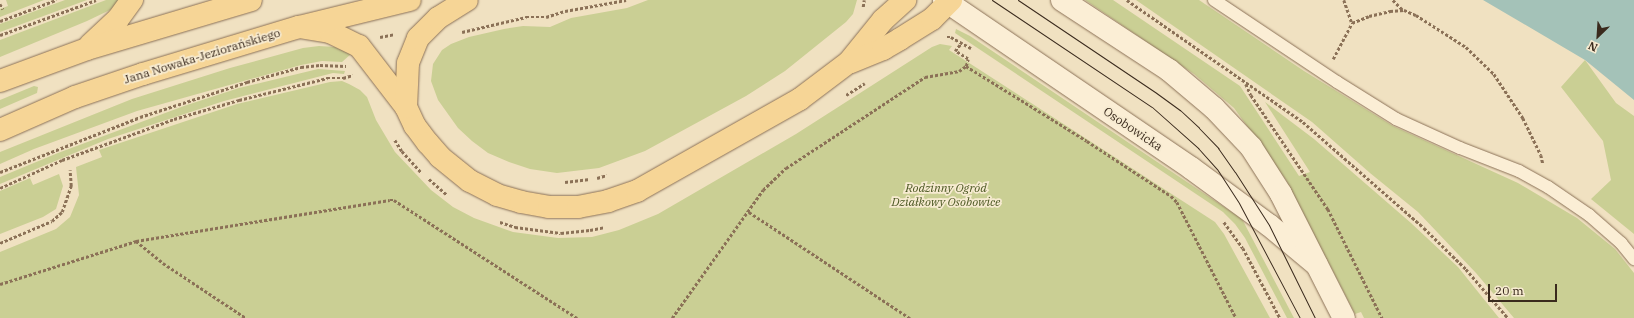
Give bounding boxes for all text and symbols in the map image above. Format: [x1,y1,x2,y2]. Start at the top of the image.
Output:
north arrow [1578,16,1618,56]
street label: Jana Nowaka-Jeziorańskiego [122,25,282,87]
text: N [1586,39,1600,55]
street label: Osobowicka [1101,104,1165,154]
park label: Rodzinny Ogród Działkowy Osobowice [892,181,1000,209]
scale bar [1490,276,1559,302]
text: 20 m [1495,283,1524,298]

